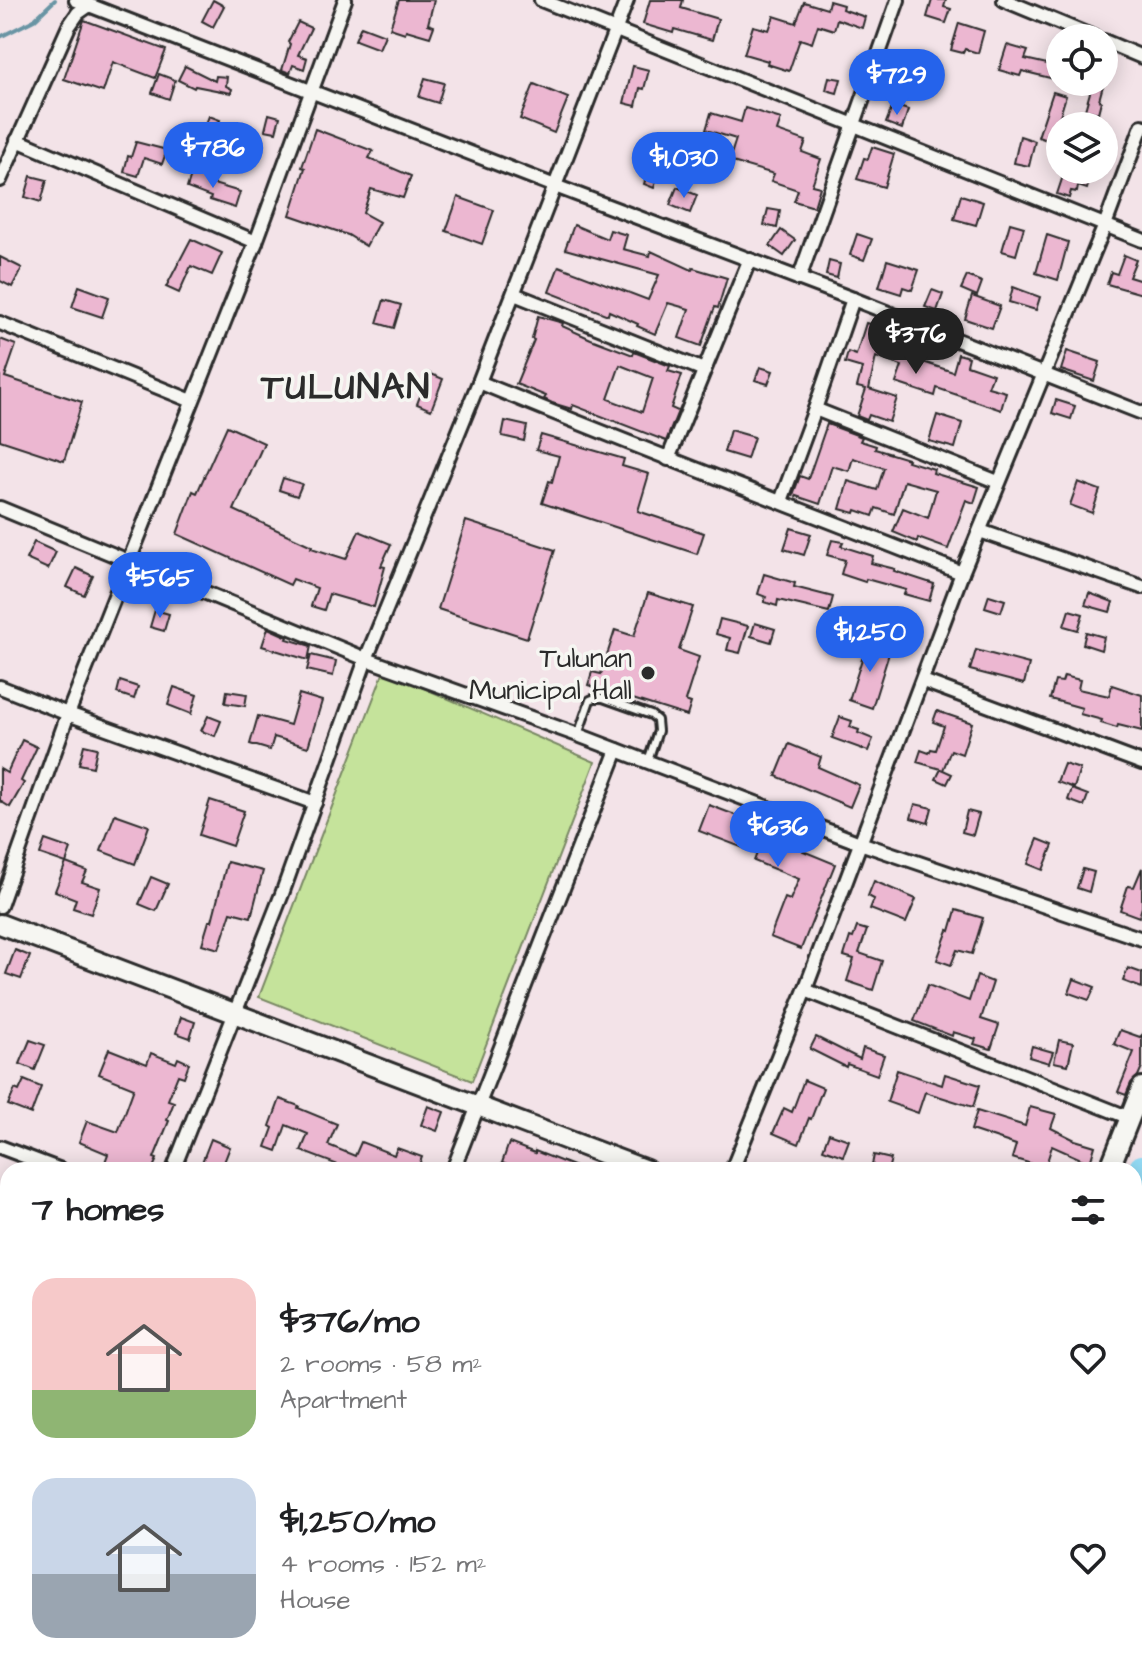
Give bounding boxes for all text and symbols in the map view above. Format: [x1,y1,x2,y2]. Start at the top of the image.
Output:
map controls [1046,24,1118,184]
button: locate [1046,24,1118,96]
pin: $729 [850,49,944,117]
text: $729 [867,57,927,93]
button: layers [1046,112,1118,184]
pin: $786 [166,122,260,190]
text: $786 [181,130,245,166]
pin: $1,030 [619,132,749,200]
text: $1,030 [650,140,718,176]
pin: $376 [869,308,963,376]
text: $376 [886,316,946,352]
district label: TULUNAN [260,362,431,413]
pin: $565 [113,552,207,620]
text: $565 [126,560,194,596]
pin: $1,250 [805,606,935,674]
text: $1,250 [834,614,906,650]
place label: Tulunan Municipal Hall [469,639,632,710]
marker: Tulunan Municipal Hall [639,664,657,682]
pin: $636 [731,801,825,869]
text: $636 [748,809,808,845]
text: 7 homes [32,1186,164,1234]
icon: filters [1066,1188,1110,1232]
text: $376/mo [280,1298,420,1346]
icon: home [96,1310,192,1406]
icon: heart [1066,1336,1110,1380]
text: 2 rooms · 58 m² [280,1346,482,1382]
text: Apartment [280,1382,407,1418]
text: $1,250/mo [280,1498,435,1546]
icon: home [96,1510,192,1606]
icon: heart [1066,1536,1110,1580]
text: 4 rooms · 152 m² [280,1546,486,1582]
text: House [280,1582,351,1618]

